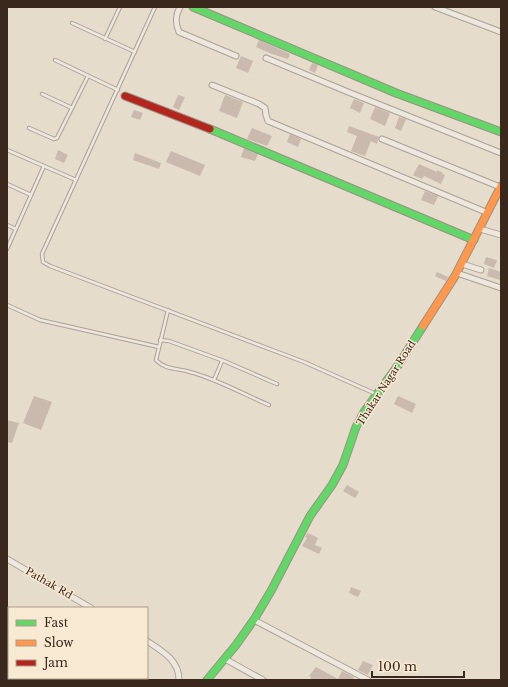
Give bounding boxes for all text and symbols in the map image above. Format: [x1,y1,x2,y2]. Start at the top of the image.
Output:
street label: Thakar Nagar Road [354,338,419,428]
street label: Pathak Rd [23,564,75,602]
legend [8,607,148,679]
text: Fast [44,615,69,630]
text: Slow [44,635,74,650]
scale bar [372,653,464,679]
text: Jam [42,655,68,670]
text: 100 m [378,659,417,674]

